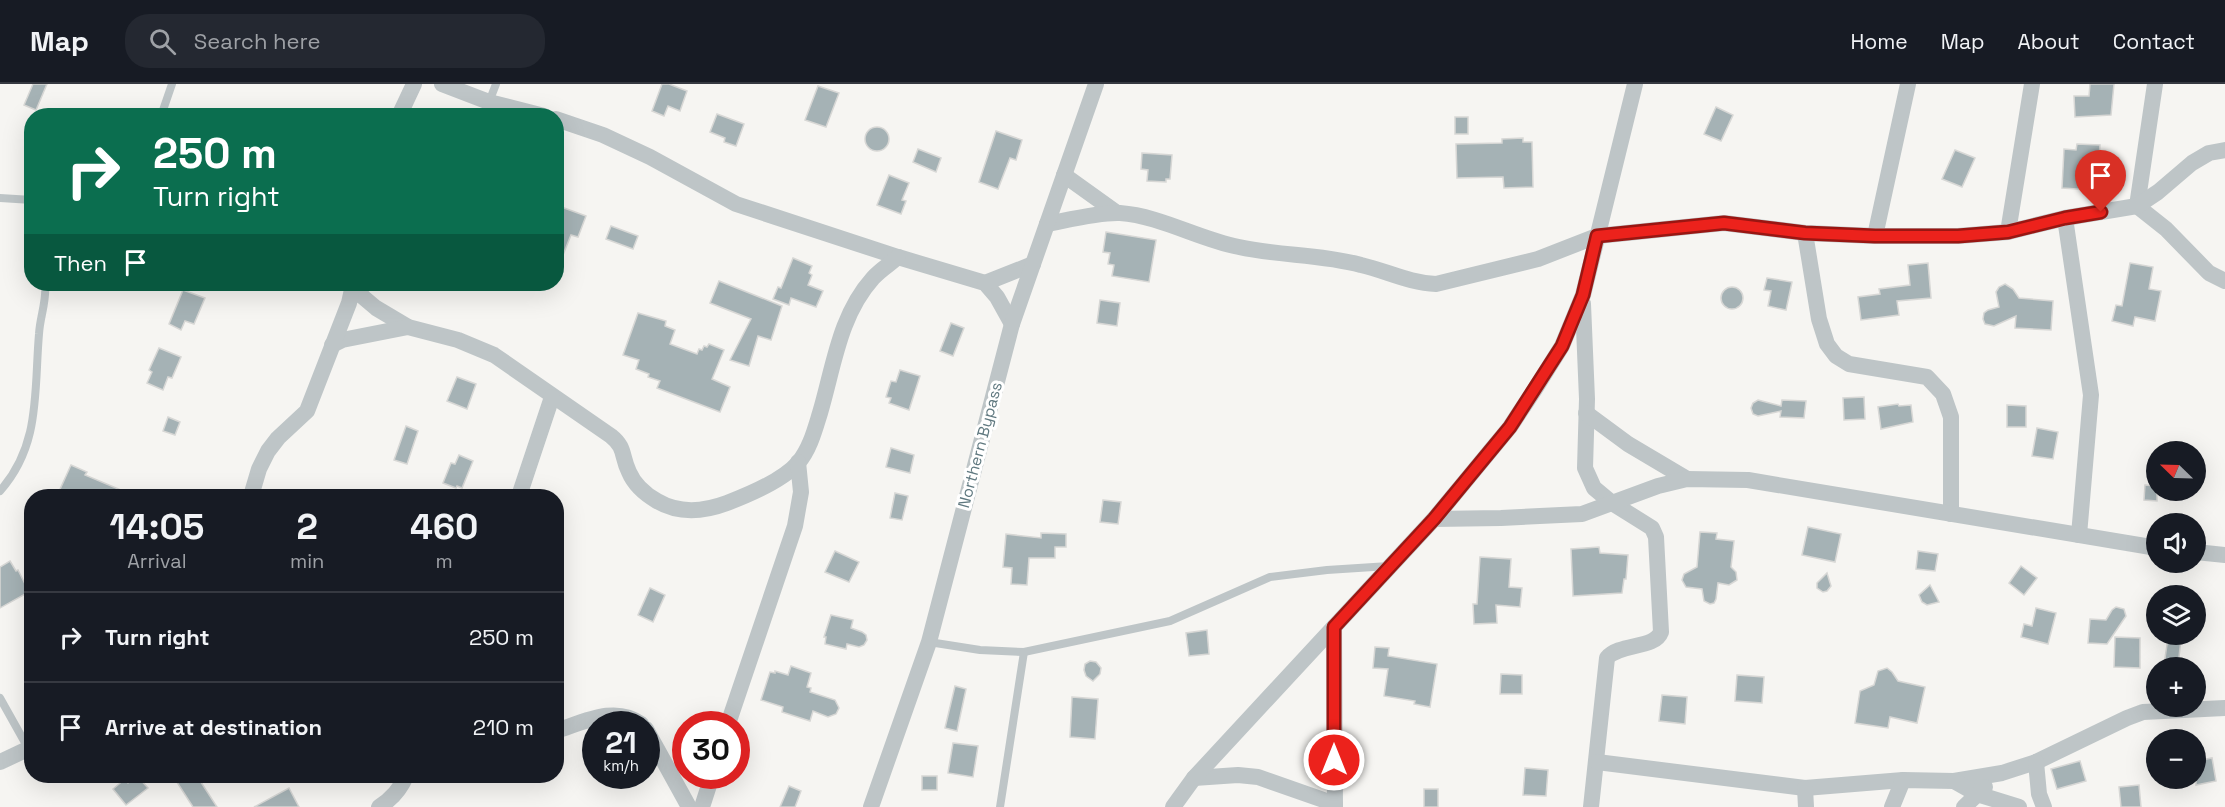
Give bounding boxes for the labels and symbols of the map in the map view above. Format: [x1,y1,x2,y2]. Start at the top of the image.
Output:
pin [2075,150,2126,212]
street label: Northern Bypass [953,380,1007,510]
north arrow [2146,441,2206,501]
speed limit sign: 30 [672,711,750,789]
position arrow [1302,728,1366,792]

